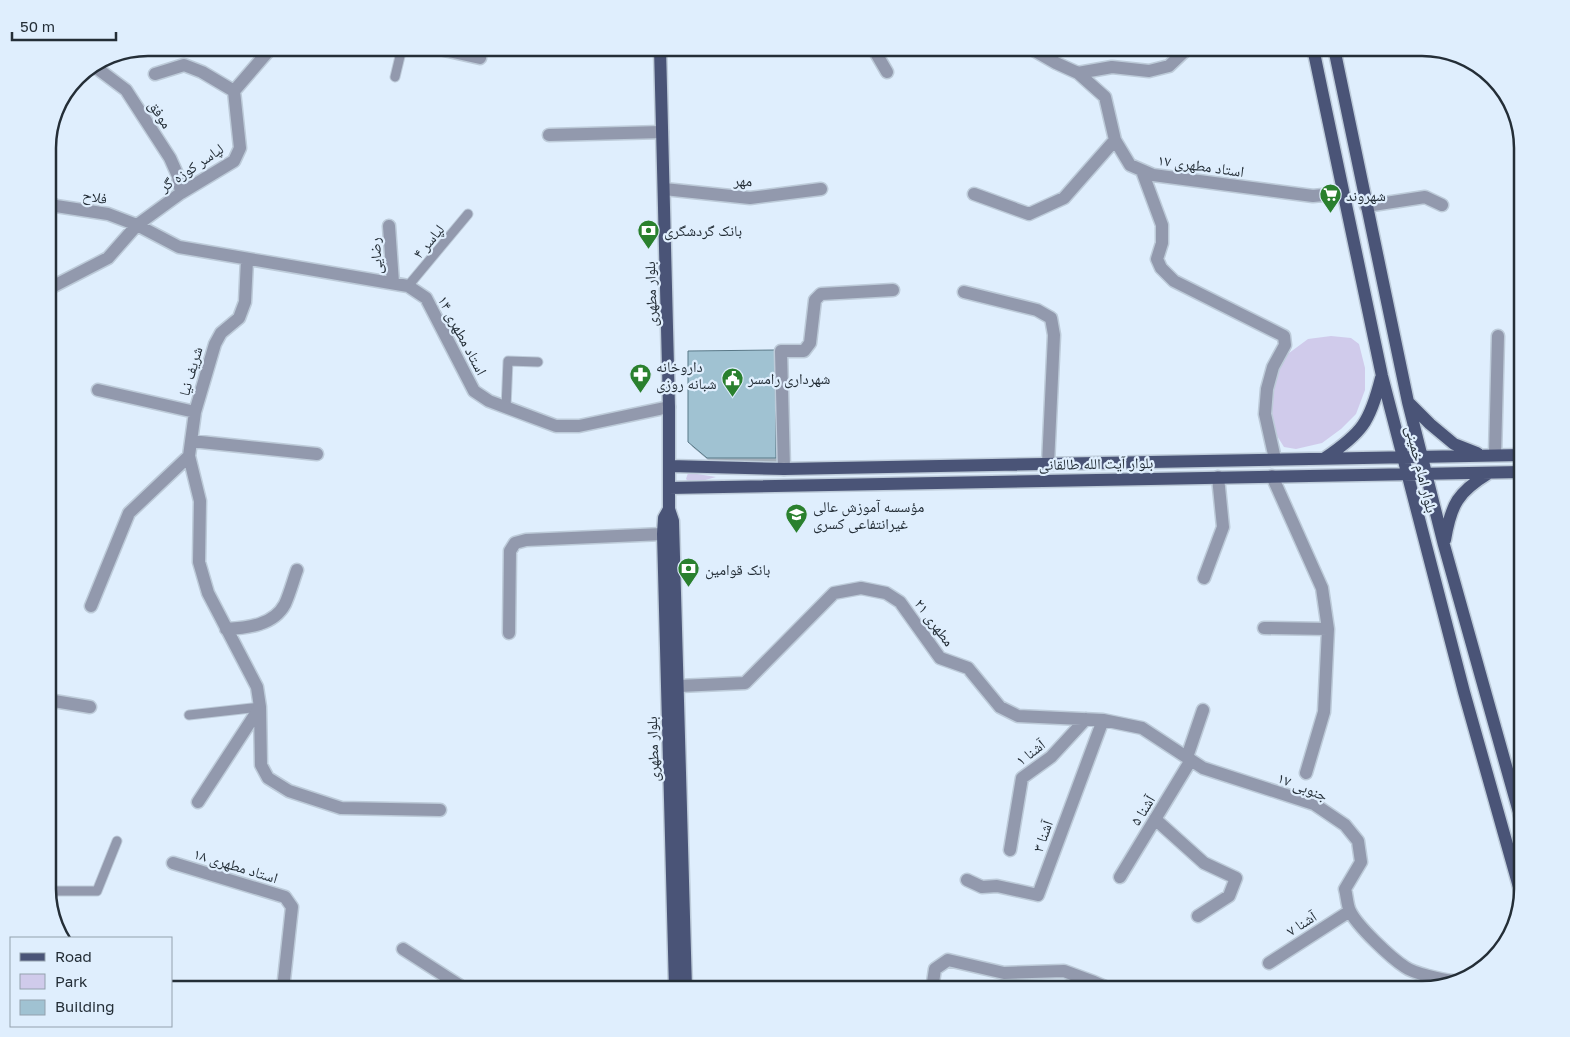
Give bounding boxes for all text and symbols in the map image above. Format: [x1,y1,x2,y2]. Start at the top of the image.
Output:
scale bar [12,10,116,42]
text: 50 m [20,17,55,35]
street label: موفق [144,97,177,133]
street label: لپاسر کوزه گر [155,139,227,196]
street label: استاد مطهری ۱۷ [1156,150,1245,182]
street label: مهر [732,171,753,190]
supermarket icon: شهروند [1318,183,1342,214]
street label: فلاح [81,185,109,209]
place label: شهروند [1346,186,1386,205]
bank icon: بانک گردشگری [636,218,660,249]
street label: لپاسر ۴ [409,220,448,262]
place label: بانک گردشگری [664,221,742,241]
street label: رضایی [365,237,387,275]
street label: بلوار مطهری [640,261,662,327]
street label: استاد مطهری ۱۴ [433,292,491,379]
street label: شریف نیا [174,344,207,398]
place label: داروخانه شبانه روزی [656,357,717,394]
pharmacy icon: داروخانه شبانه روزی [628,363,652,394]
public building icon: شهرداری رامسر [720,366,744,397]
place label: شهرداری رامسر [747,369,831,389]
street label: بلوار امام خمینی [1401,424,1442,515]
street label: بلوار آیت الله طالقانی [1039,453,1153,475]
place label: مؤسسه آموزش عالی غیرانتفاعی کسری [813,497,924,534]
school or university icon: مؤسسه آموزش عالی غیرانتفاعی کسری [785,503,809,534]
bank icon: بانک قوامین [677,557,701,588]
place label: بانک قوامین [705,560,770,580]
street label: مطهری ۲۱ [910,595,959,651]
street label: بلوار مطهری [642,716,664,782]
street label: آشنا ۱ [1012,734,1049,769]
street label: جنوبی ۱۷ [1274,768,1331,806]
street label: آشنا ۵ [1126,791,1159,828]
street label: آشنا ۳ [1028,817,1056,854]
street label: استاد مطهری ۱۸ [191,844,280,888]
street label: آشنا ۷ [1283,906,1320,939]
legend [10,937,172,1027]
text: Road [55,947,92,965]
text: Park [55,972,88,990]
text: Building [55,997,115,1015]

